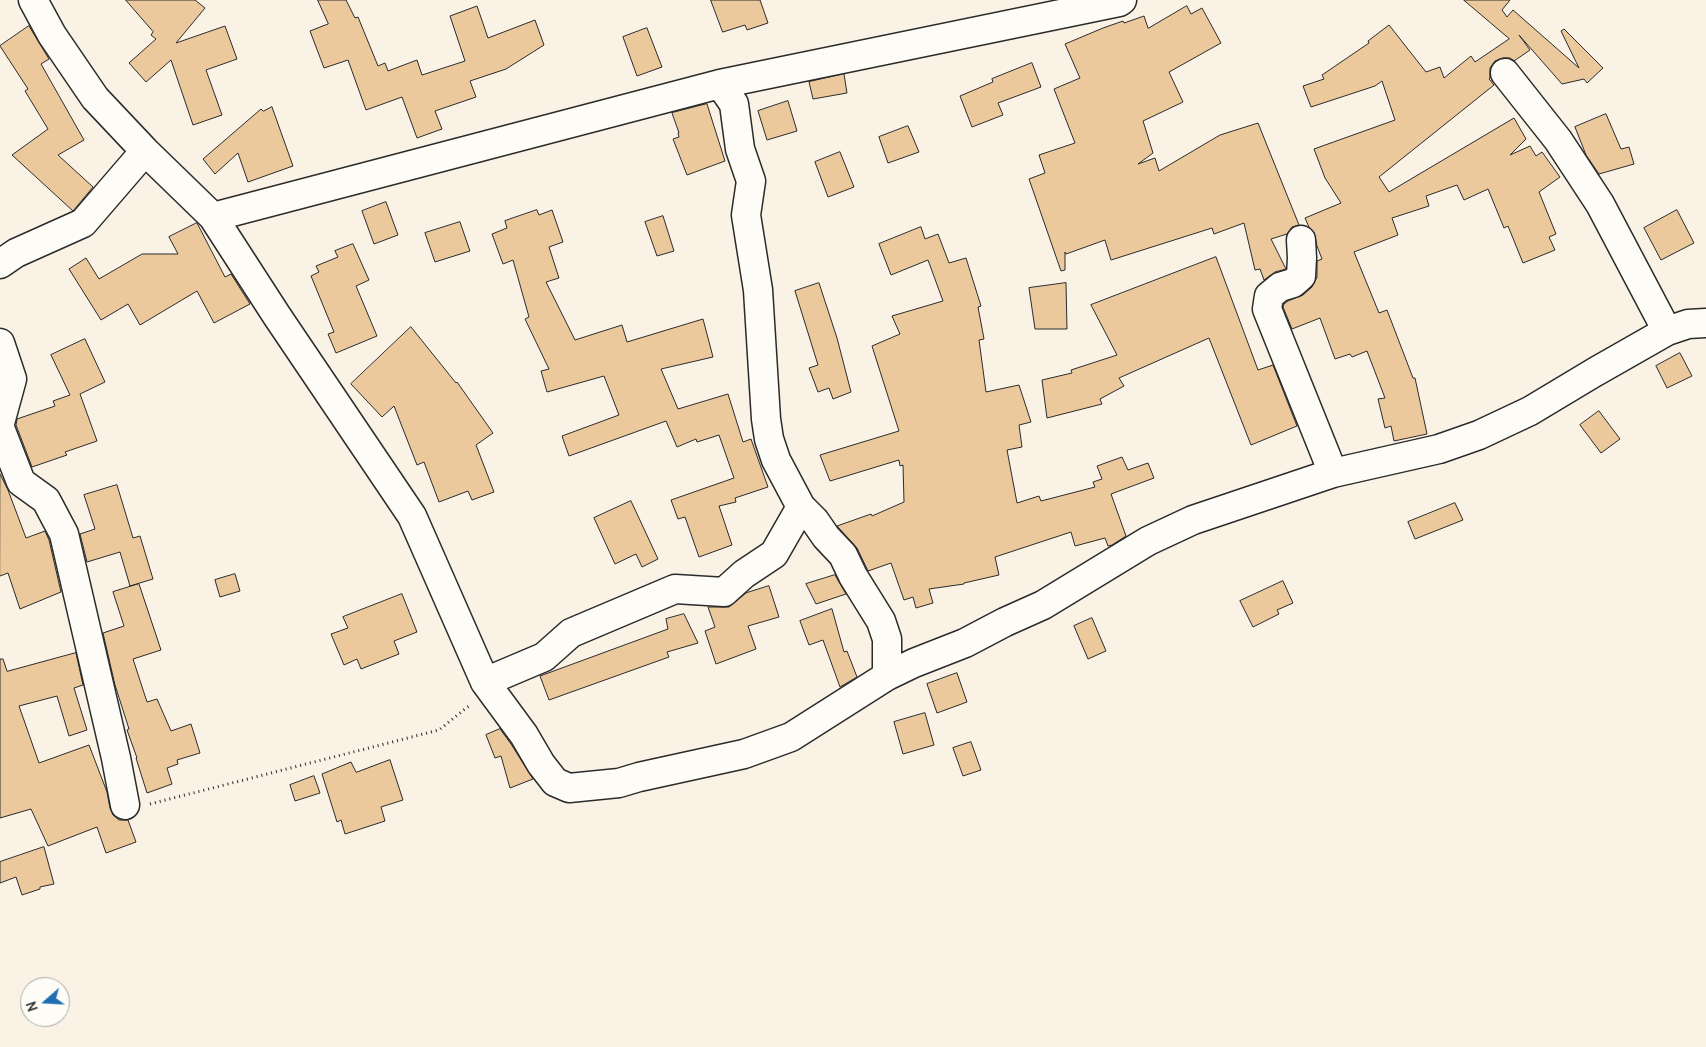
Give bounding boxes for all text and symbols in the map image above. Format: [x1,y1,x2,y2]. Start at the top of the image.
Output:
north arrow [20,977,70,1027]
text: N [22,999,42,1014]

